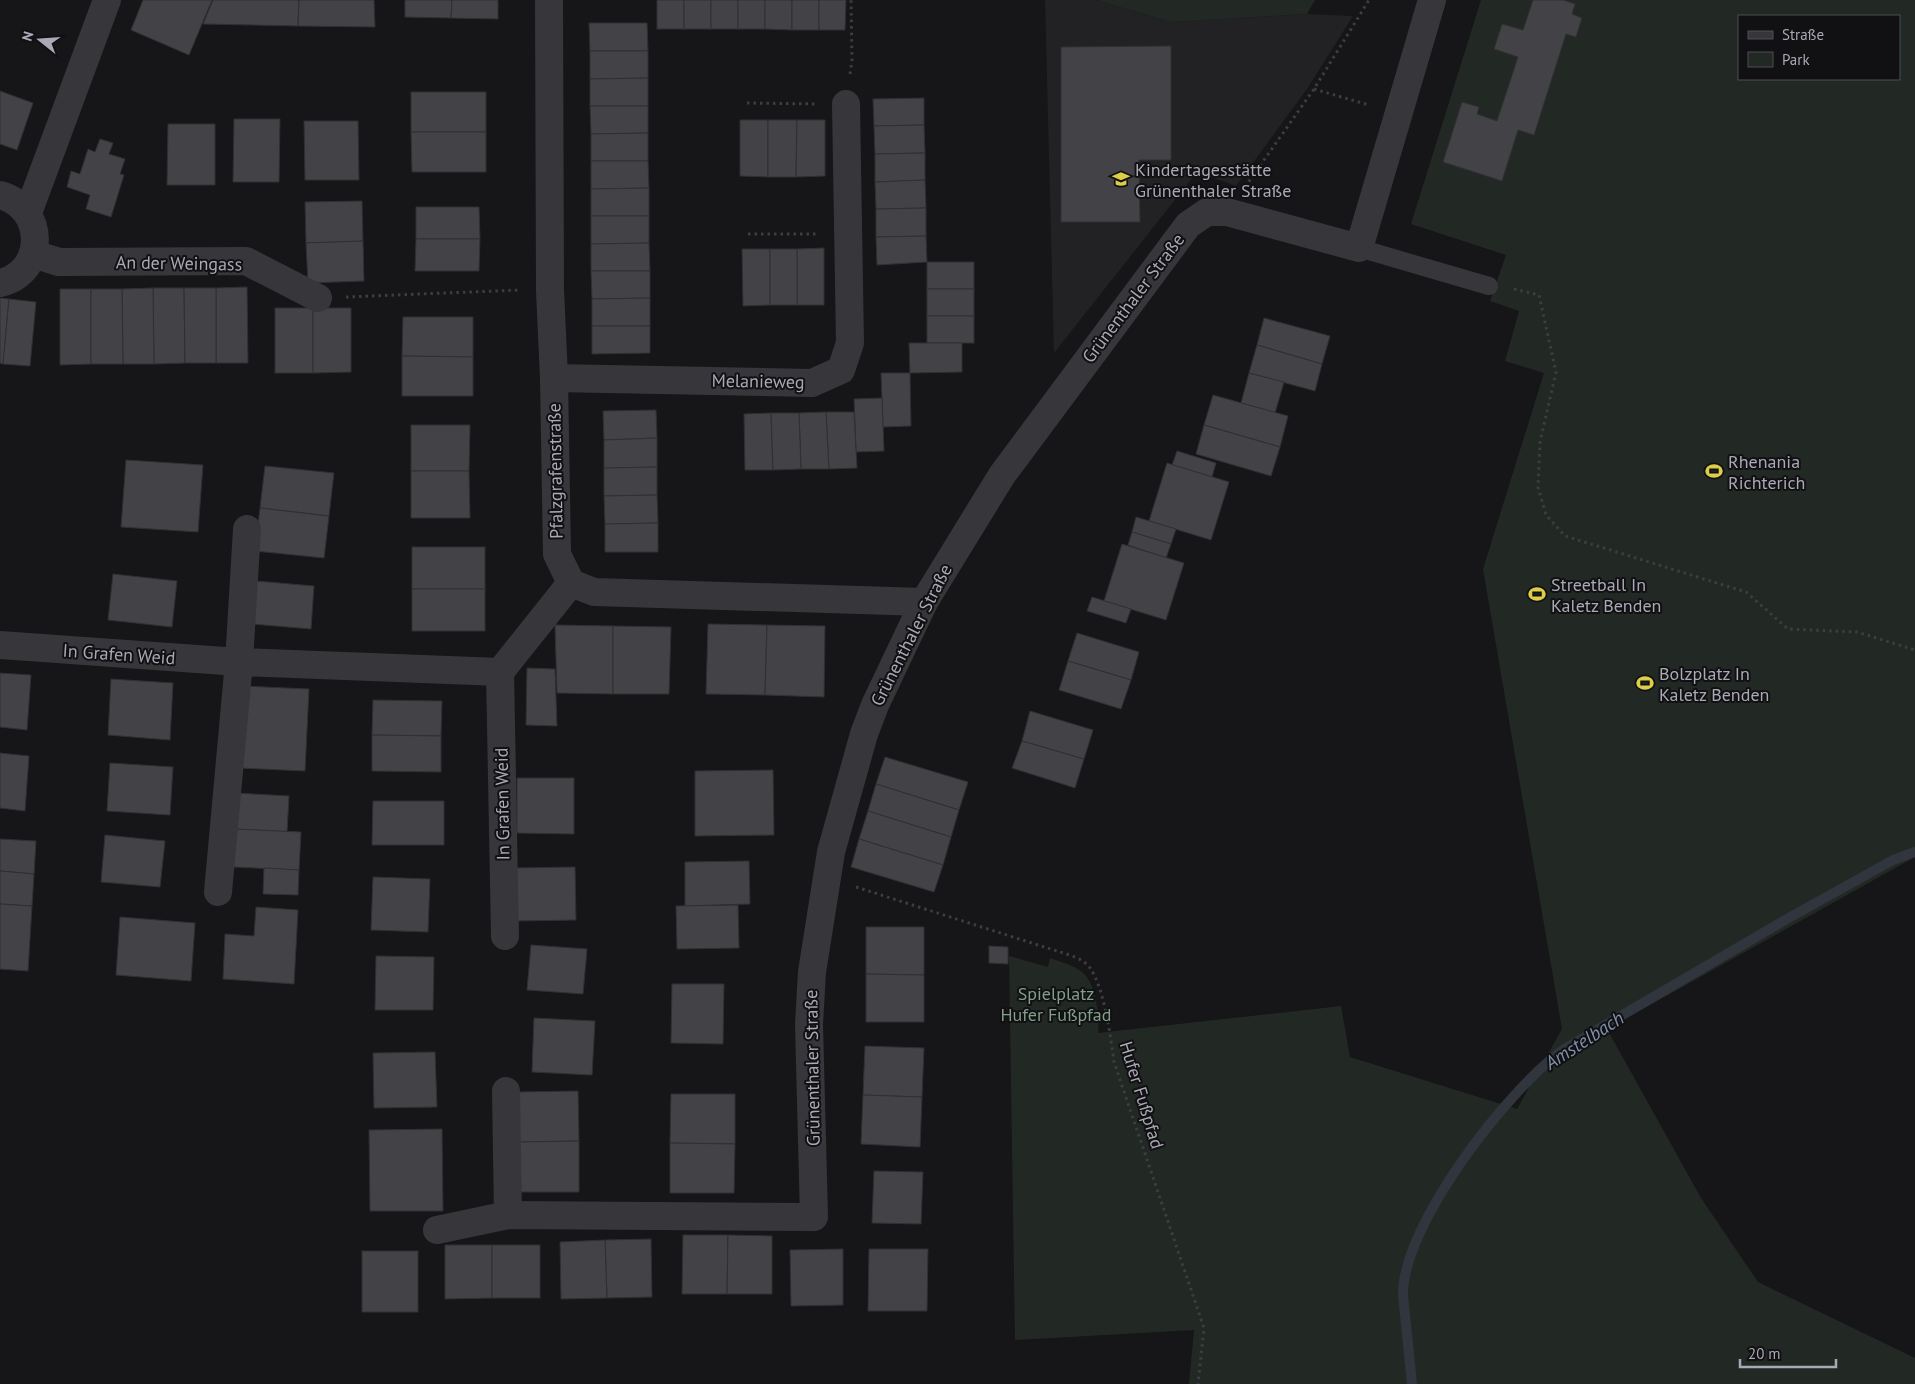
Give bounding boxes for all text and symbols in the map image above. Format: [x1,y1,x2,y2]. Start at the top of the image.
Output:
north arrow [15,15,65,65]
legend [1738,15,1900,80]
text: Straße [1782,25,1824,44]
text: N [18,29,38,43]
text: Park [1782,50,1810,69]
place label: Kindertagesstätte Grünenthaler Straße [1135,158,1291,202]
school or university icon: Kindertagesstätte Grünenthaler Straße [1111,169,1131,189]
street label: Grünenthaler Straße [1077,229,1189,367]
street label: An der Weingass [116,250,242,276]
street label: Melanieweg [711,369,805,393]
street label: Pfalzgrafenstraße [542,403,568,539]
place label: Rhenania Richterich [1728,450,1805,494]
sports icon: Rhenania Richterich [1704,461,1724,481]
street label: Grünenthaler Straße [865,560,957,710]
place label: Streetball In Kaletz Benden [1551,573,1661,617]
sports icon: Streetball In Kaletz Benden [1527,584,1547,604]
street label: In Grafen Weid [62,639,176,669]
place label: Bolzplatz In Kaletz Benden [1659,662,1769,706]
sports icon: Bolzplatz In Kaletz Benden [1635,673,1655,693]
street label: In Grafen Weid [490,747,514,861]
park label: Spielplatz Hufer Fußpfad [1001,982,1111,1026]
street label: Grünenthaler Straße [799,990,825,1146]
water label: Amstelbach [1539,1006,1628,1075]
street label: Hufer Fußpfad [1115,1039,1169,1151]
scale bar [1740,1336,1836,1368]
text: 20 m [1748,1344,1781,1363]

